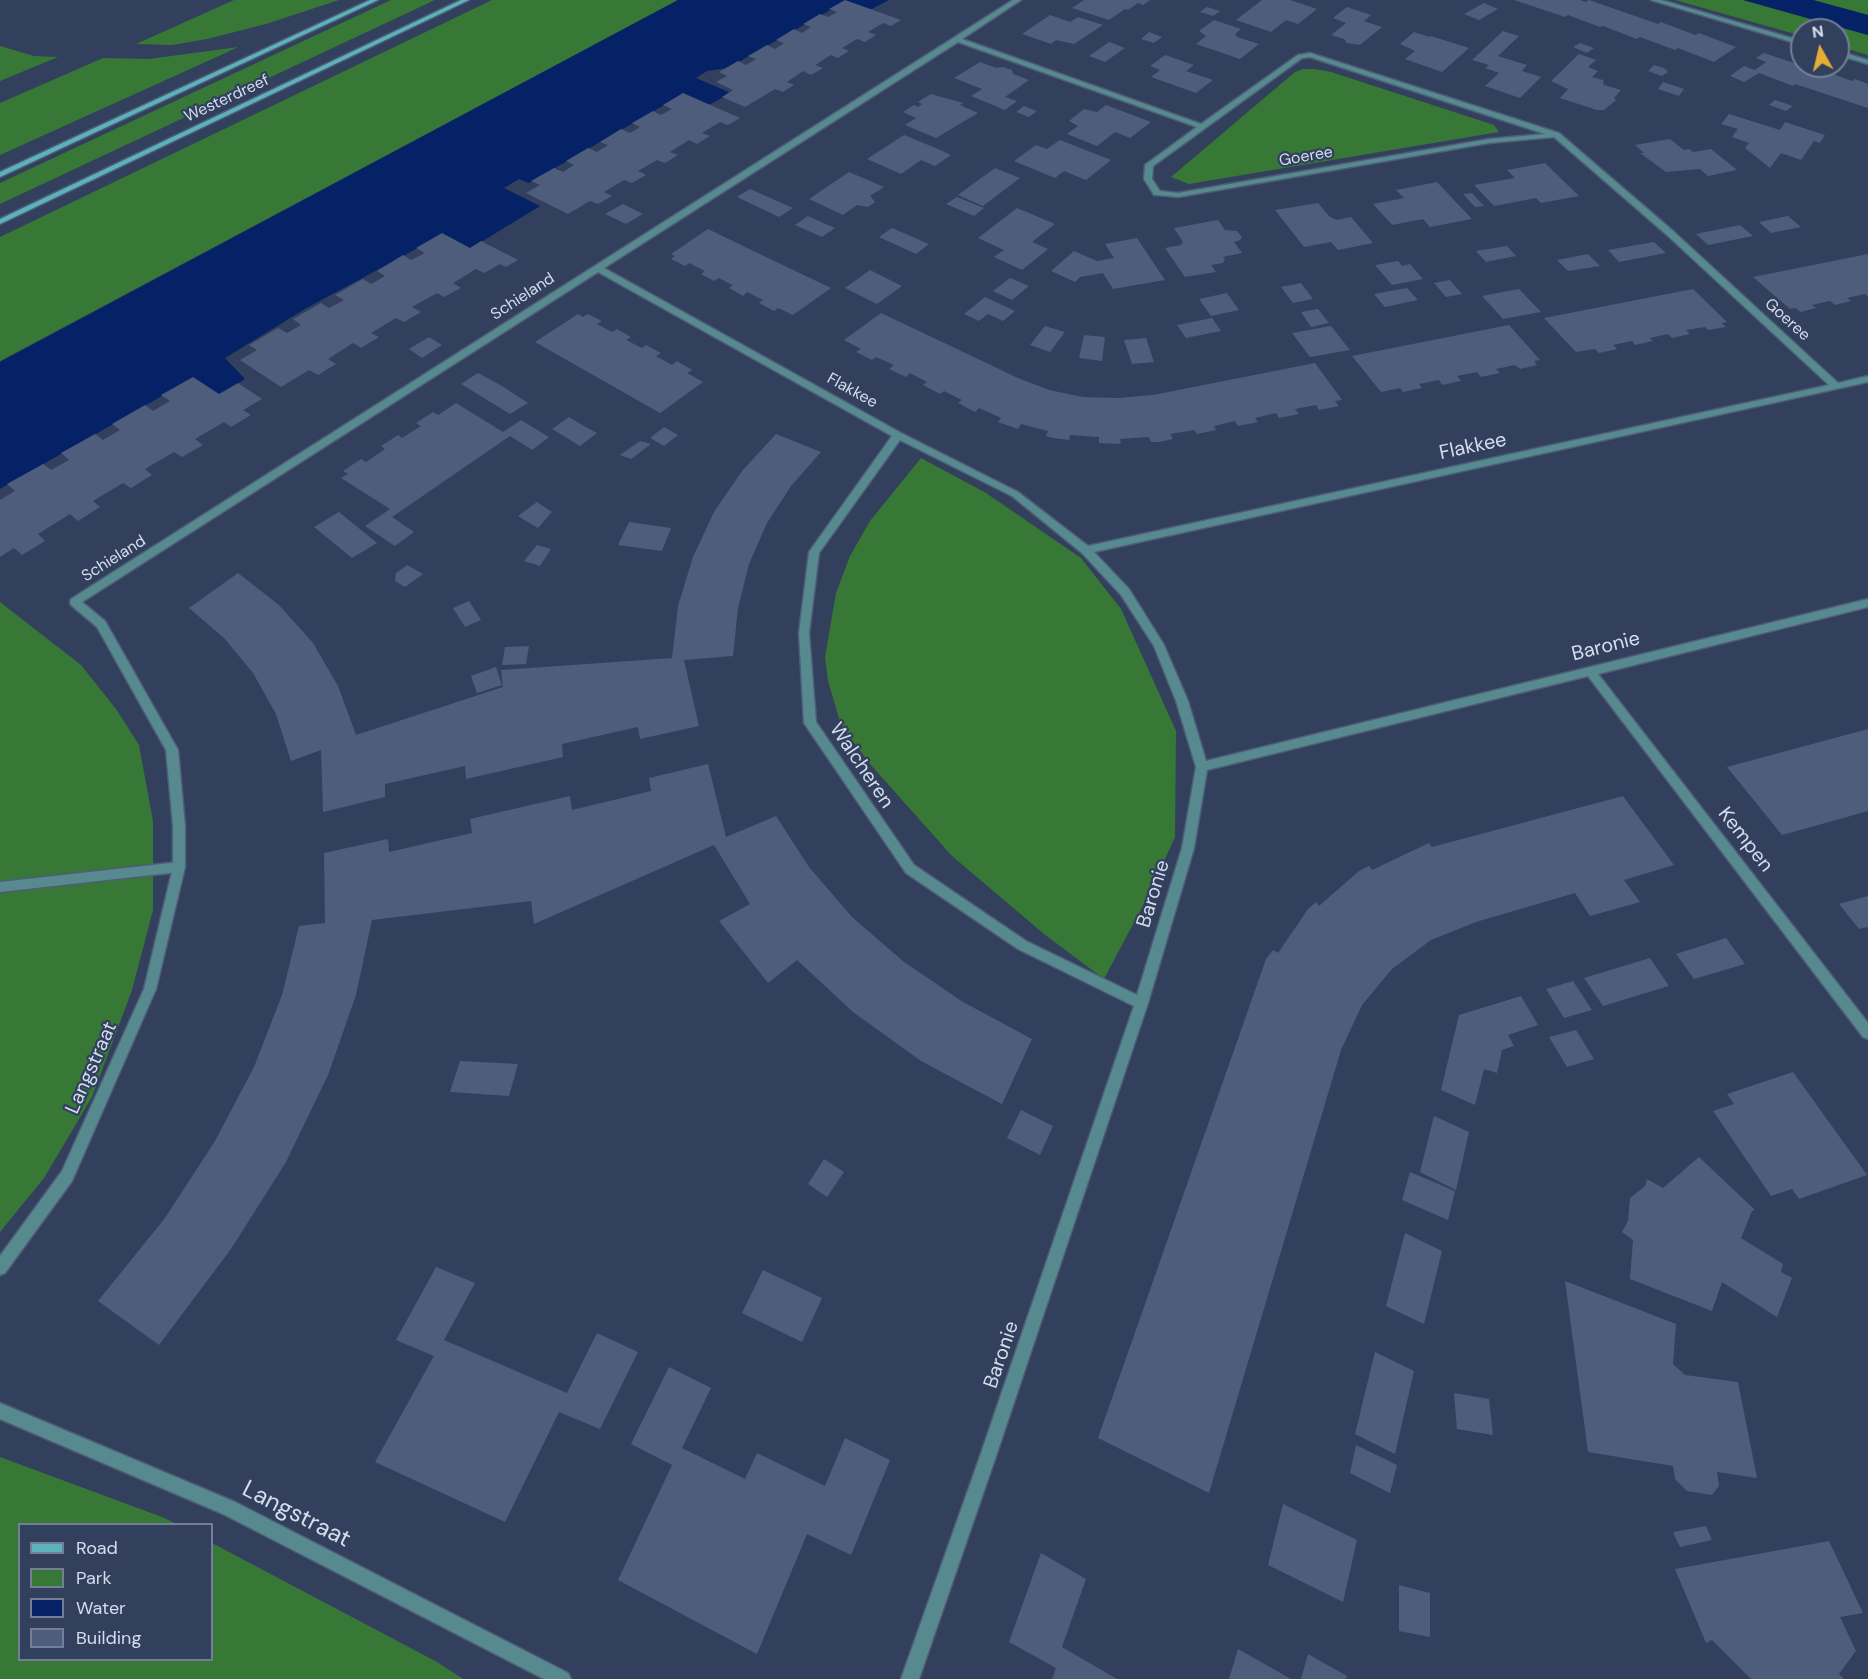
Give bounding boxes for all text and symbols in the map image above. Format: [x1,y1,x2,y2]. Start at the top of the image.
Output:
north arrow [1790,18,1850,78]
text: N [1810,20,1825,43]
street label: Westerdreef [181,71,273,127]
street label: Goeree [1277,143,1335,171]
street label: Schieland [488,269,558,325]
street label: Goeree [1760,295,1814,345]
street label: Flakkee [823,369,881,413]
street label: Flakkee [1437,428,1509,466]
street label: Schieland [78,532,150,586]
street label: Baronie [1569,627,1643,667]
street label: Walcheren [824,719,898,813]
street label: Kempen [1712,803,1778,877]
street label: Baronie [1132,857,1176,931]
street label: Langstraat [61,1018,123,1118]
street label: Baronie [979,1318,1025,1392]
street label: Langstraat [237,1475,355,1555]
legend [18,1523,213,1661]
text: Road [76,1536,118,1560]
text: Park [76,1566,112,1590]
text: Water [76,1596,126,1620]
text: Building [76,1626,141,1650]

